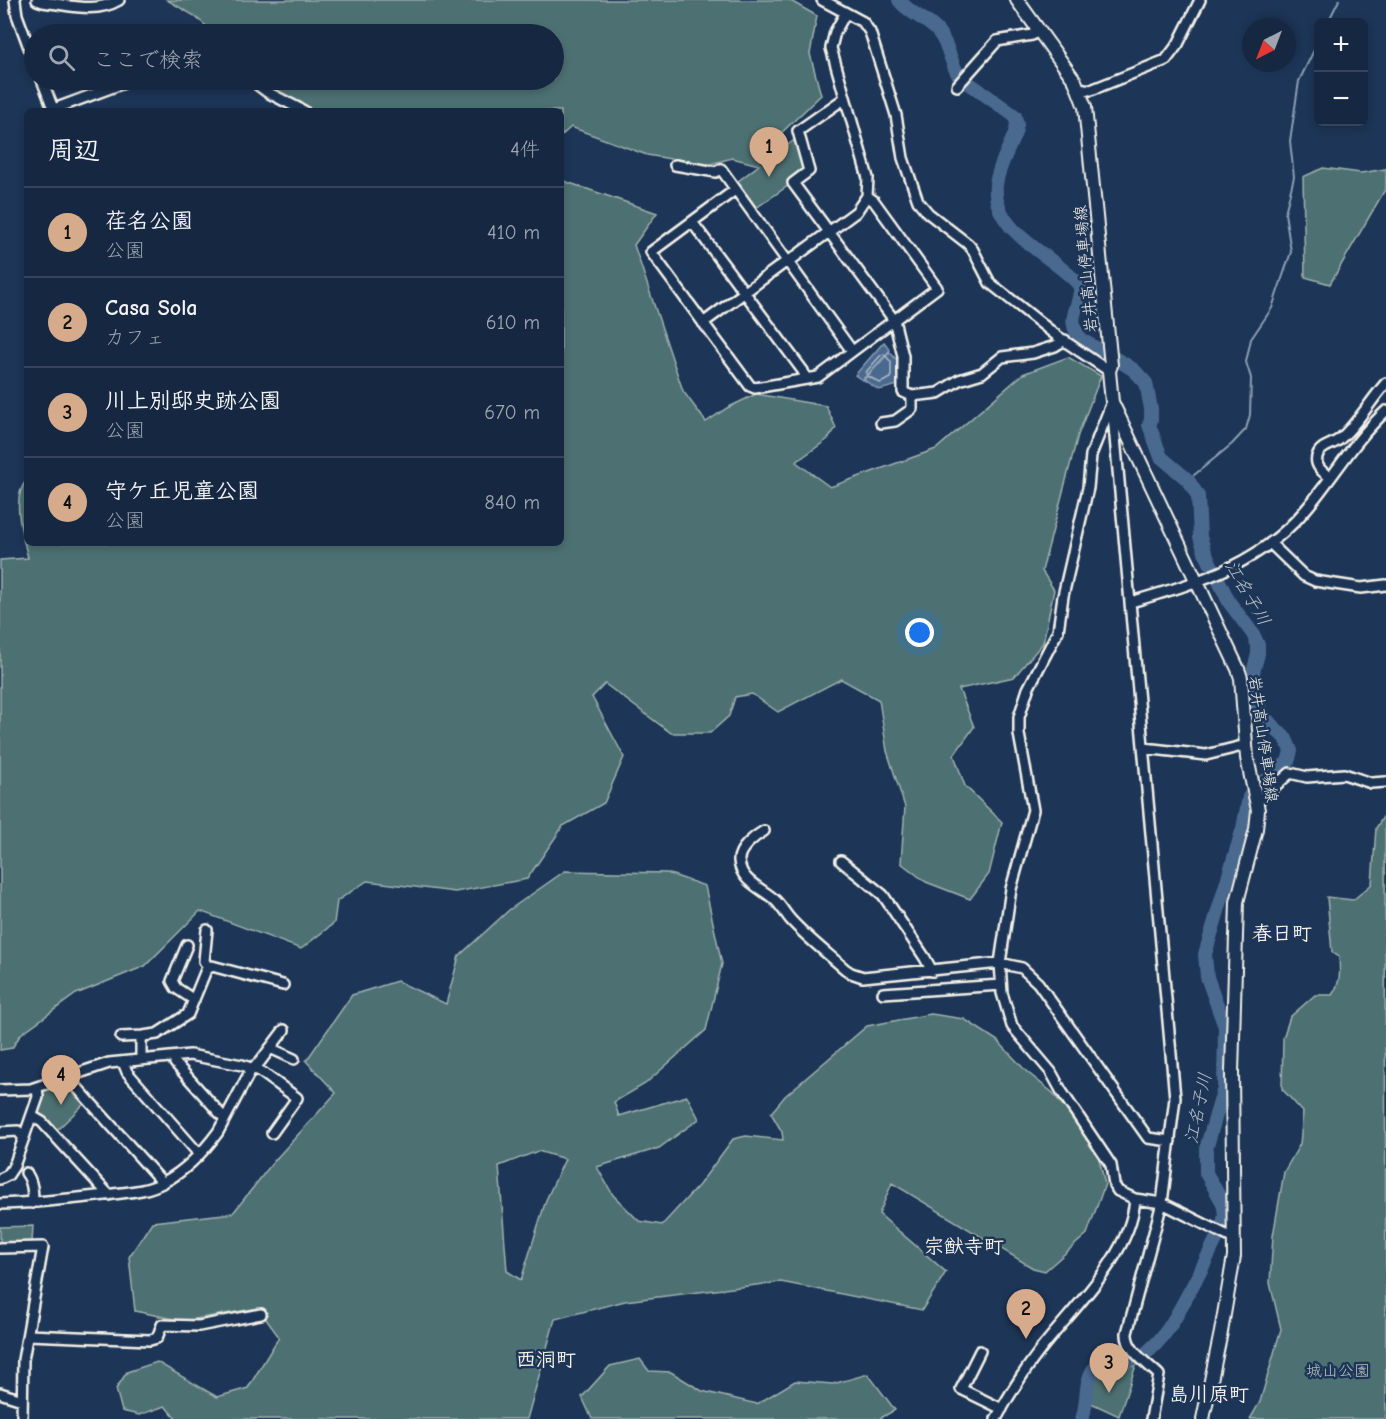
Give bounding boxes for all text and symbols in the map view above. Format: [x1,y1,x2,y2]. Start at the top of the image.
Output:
north arrow [1242,18,1296,72]
map controls [1314,18,1368,126]
button: + [1314,18,1368,72]
search box [24,24,564,90]
icon: search [45,41,78,74]
text: ここで検索 [93,47,203,73]
button: − [1314,72,1368,126]
pin: 1 [750,128,788,177]
text: 周辺 [48,136,100,166]
text: 4件 [510,138,540,161]
street label: 岩井高山停車場線 [1071,204,1101,333]
text: 荏名公園 [105,208,193,234]
text: 1 [64,221,71,244]
text: 410 m [487,221,540,244]
text: 公園 [105,239,145,262]
text: Casa Sola [105,295,198,321]
text: 2 [63,311,72,334]
text: 610 m [486,311,540,334]
text: カフェ [105,326,165,349]
text: 川上別邸史跡公園 [105,388,281,414]
text: 3 [63,401,72,424]
text: 670 m [484,401,540,424]
text: 公園 [105,419,145,442]
text: 守ケ丘児童公園 [105,478,259,504]
text: 4 [63,491,72,514]
text: 840 m [485,491,540,514]
text: 公園 [105,509,145,532]
water label: 江名子川 [1220,557,1275,630]
your location [905,618,934,647]
street label: 岩井高山停車場線 [1245,675,1281,804]
district label: 春日町 [1252,922,1312,945]
pin: 4 [42,1056,80,1105]
water label: 江名子川 [1181,1071,1216,1146]
district label: 宗猷寺町 [924,1235,1004,1258]
pin: 2 [1006,1290,1046,1339]
pin: 3 [1090,1344,1128,1393]
district label: 西洞町 [516,1348,576,1371]
park label: 城山公園 [1306,1362,1370,1380]
district label: 島川原町 [1169,1383,1249,1406]

